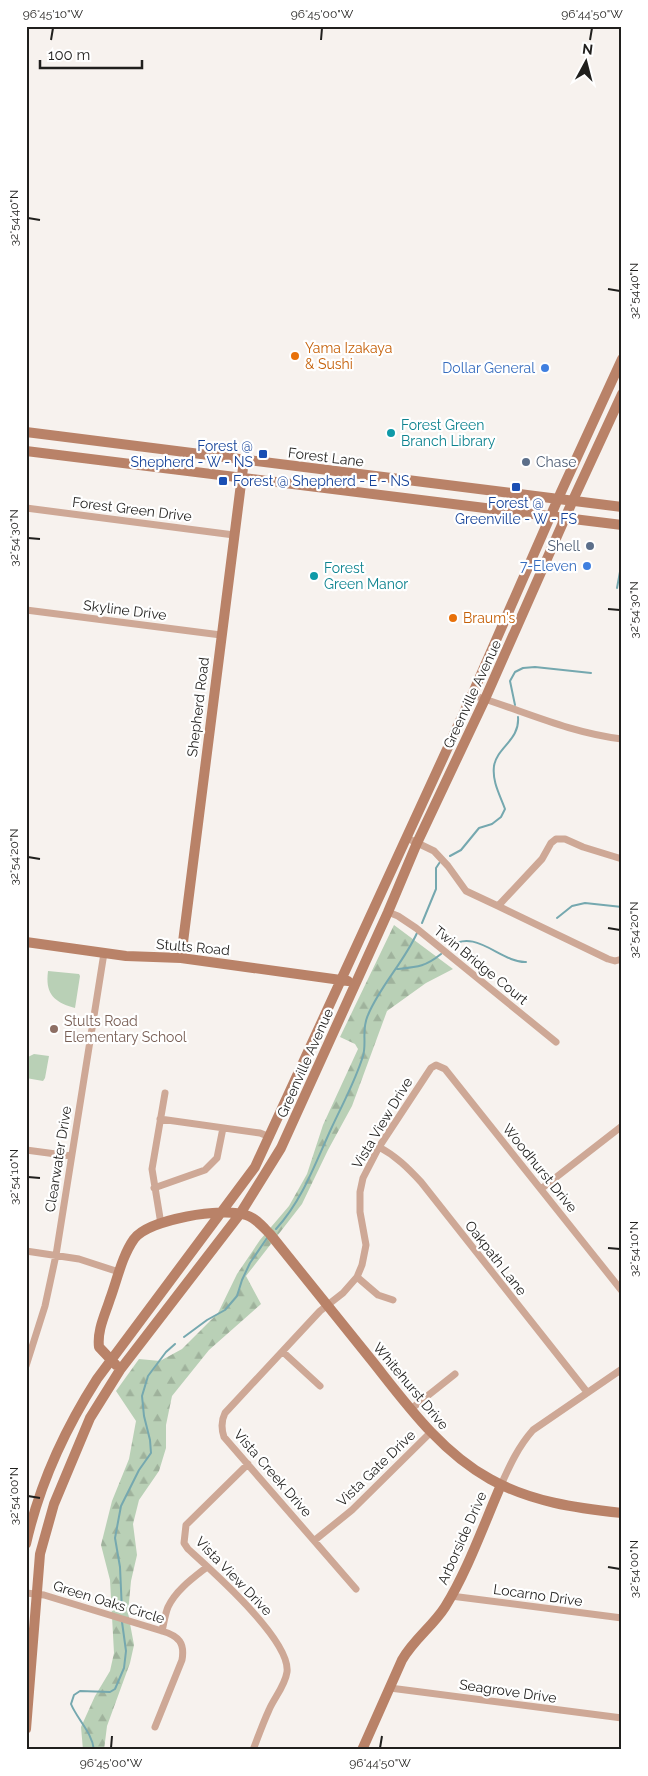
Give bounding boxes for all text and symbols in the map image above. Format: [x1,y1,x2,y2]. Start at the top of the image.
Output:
text: 96°45'10"W [23,7,84,21]
text: 96°45'00"W [291,7,354,21]
text: 96°44'50"W [561,7,623,21]
scale bar [40,38,142,70]
north arrow [560,38,610,88]
text: N [581,41,594,58]
text: 100 m [48,46,90,64]
text: 32°54'40"N [7,190,21,246]
text: 32°54'40"N [627,263,641,319]
place label: Yama Izakaya & Sushi [305,340,392,372]
marker: Yama Izakaya & Sushi [289,350,301,362]
place label: Dollar General [442,360,535,376]
marker: Dollar General [539,362,551,374]
place label: Forest Green Branch Library [401,417,496,449]
marker: Forest Green Branch Library [385,427,397,439]
place label: Forest @ Shepherd - W - NS [131,438,253,470]
street label: Forest Lane [287,444,365,470]
marker: Forest @ Shepherd - W - NS [257,448,269,460]
place label: Chase [536,454,576,470]
marker: Chase [520,456,532,468]
place label: Forest @ Shepherd - E - NS [233,473,410,489]
marker: Forest @ Shepherd - E - NS [217,475,229,487]
marker: Forest @ Greenville - W - FS [510,481,522,493]
street label: Forest Green Drive [71,494,193,524]
place label: Forest @ Greenville - W - FS [455,495,577,527]
text: 32°54'30"N [7,509,21,567]
place label: Shell [548,538,580,554]
marker: Shell [584,540,596,552]
place label: 7-Eleven [520,558,577,574]
place label: Forest Green Manor [324,560,408,592]
marker: 7-Eleven [581,560,593,572]
marker: Forest Green Manor [308,570,320,582]
text: 32°54'30"N [627,581,641,639]
street label: Skyline Drive [82,597,168,623]
place label: Braum's [463,610,516,626]
marker: Braum's [447,612,459,624]
street label: Greenville Avenue [440,637,504,751]
street label: Shepherd Road [184,656,212,758]
text: 32°54'20"N [7,828,21,886]
text: 32°54'20"N [627,901,641,959]
street label: Twin Bridge Court [431,922,531,1008]
street label: Stults Road [156,936,230,958]
street label: Greenville Avenue [274,1006,336,1120]
place label: Stults Road Elementary School [64,1013,187,1045]
marker: Stults Road Elementary School [48,1023,60,1035]
street label: Vista View Drive [349,1075,415,1171]
street label: Clearwater Drive [42,1105,74,1213]
street label: Woodhurst Drive [500,1121,580,1215]
text: 32°54'10"N [7,1149,21,1205]
street label: Oakpath Lane [462,1217,530,1299]
text: 32°54'10"N [627,1221,641,1277]
street label: Whitehurst Drive [370,1339,452,1433]
street label: Vista Creek Drive [231,1426,315,1520]
street label: Vista Gate Drive [334,1427,418,1509]
text: 32°54'00"N [7,1467,21,1525]
street label: Arborside Drive [434,1489,490,1587]
street label: Vista View Drive [192,1533,276,1619]
text: 32°54'00"N [627,1540,641,1598]
street label: Green Oaks Circle [51,1577,167,1627]
street label: Locarno Drive [492,1581,584,1609]
street label: Seagrove Drive [458,1676,558,1706]
text: 96°45'00"W [80,1756,143,1770]
text: 96°44'50"W [349,1756,411,1770]

